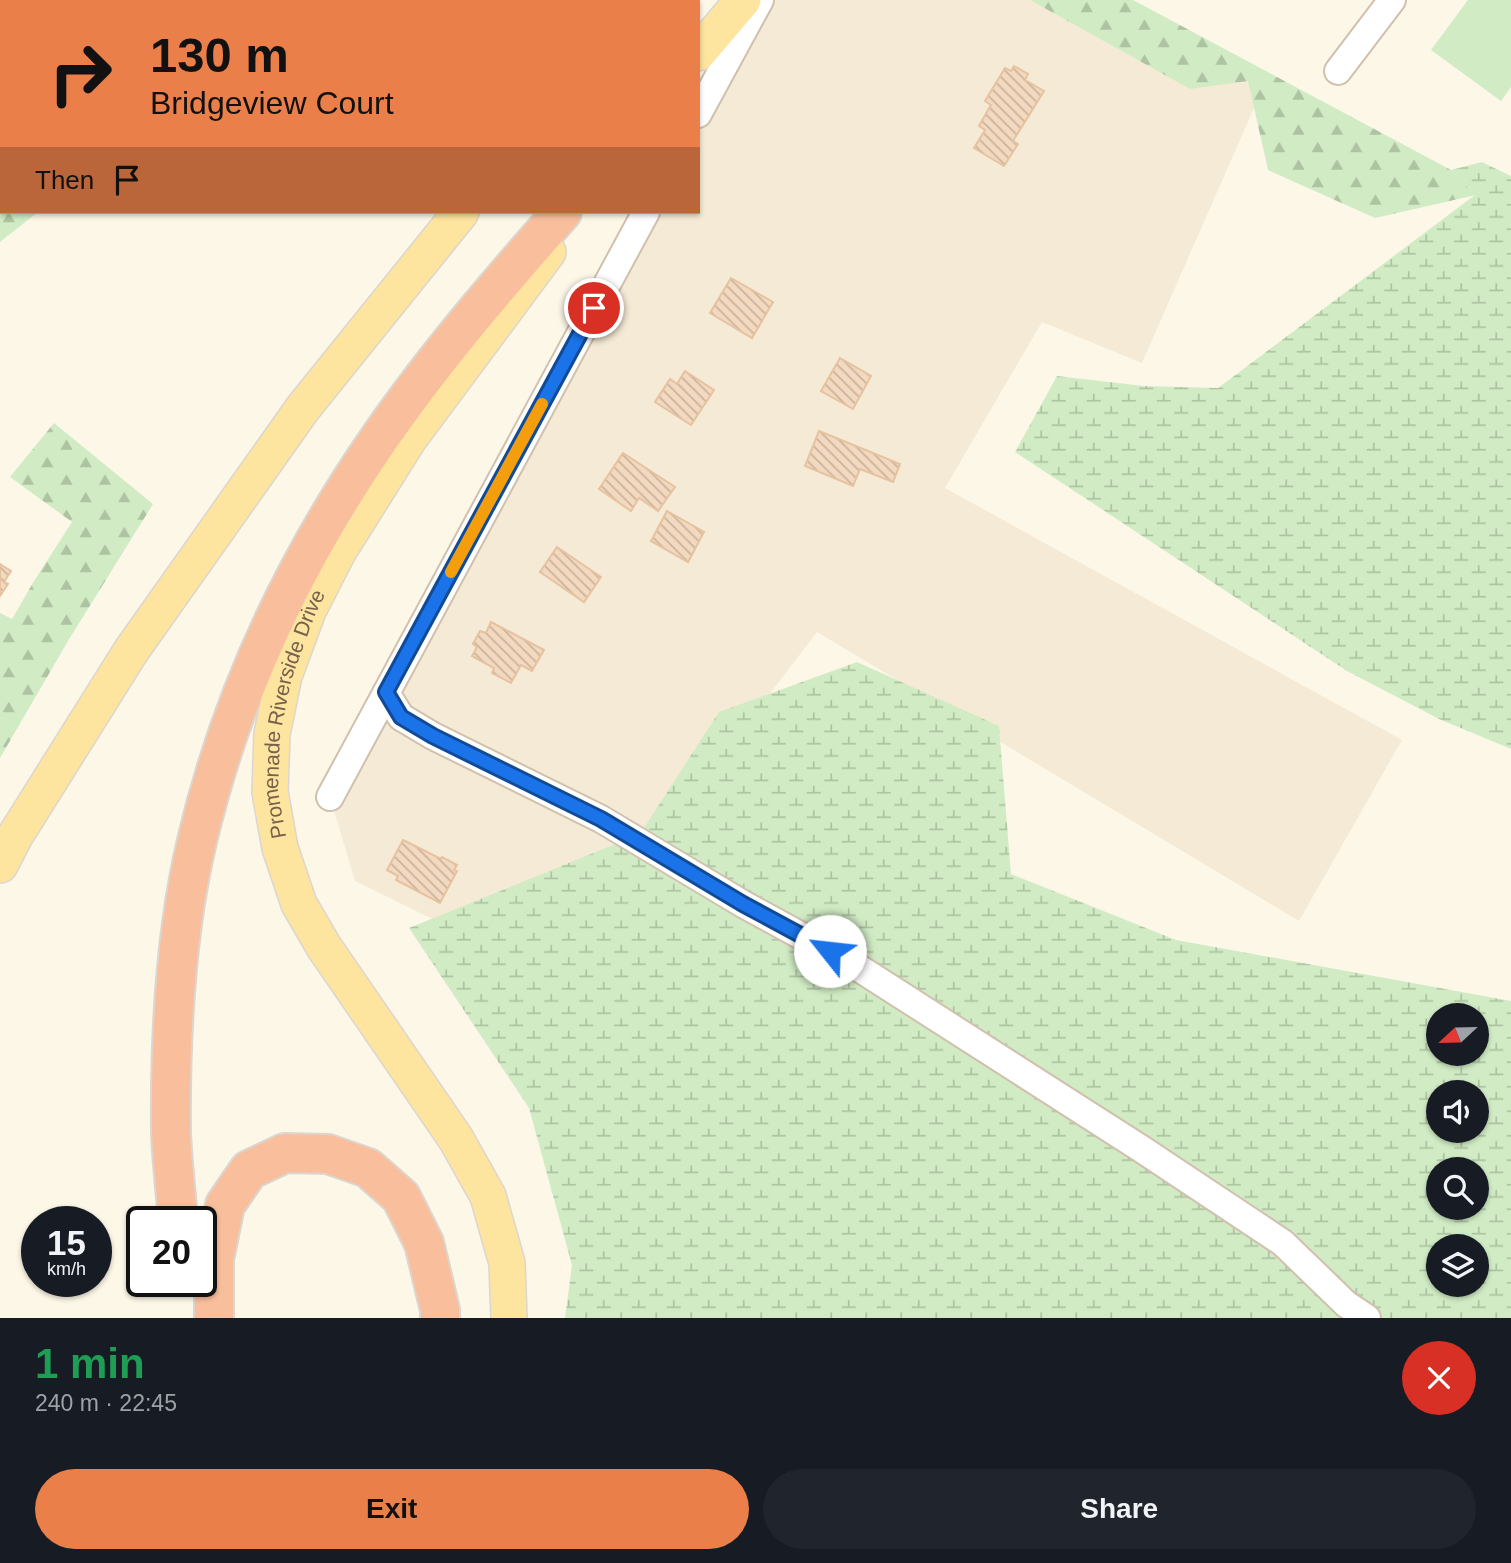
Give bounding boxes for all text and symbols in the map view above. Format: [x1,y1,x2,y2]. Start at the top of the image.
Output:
icon: right [35,28,126,119]
text: 130 m [150,28,289,82]
text: Bridgeview Court [150,85,394,121]
icon: arrive [108,161,146,199]
text: Then [35,165,94,195]
pin [564,278,624,338]
icon: arrive [575,289,613,327]
street label: Promenade Riverside Drive [258,585,329,841]
position arrow [793,914,867,988]
north arrow [1426,1003,1489,1066]
map controls [1426,1003,1489,1297]
button: sound [1426,1080,1489,1143]
button: search [1426,1157,1489,1220]
speed limit sign: 20 [126,1206,217,1297]
text: 15 [47,1223,86,1262]
button: layers [1426,1234,1489,1297]
text: km/h [47,1259,86,1279]
text: 1 min [35,1340,145,1387]
button: close [1402,1341,1476,1415]
text: 240 m · 22:45 [35,1390,177,1416]
button: Exit [35,1469,749,1549]
button: Share [763,1469,1476,1549]

